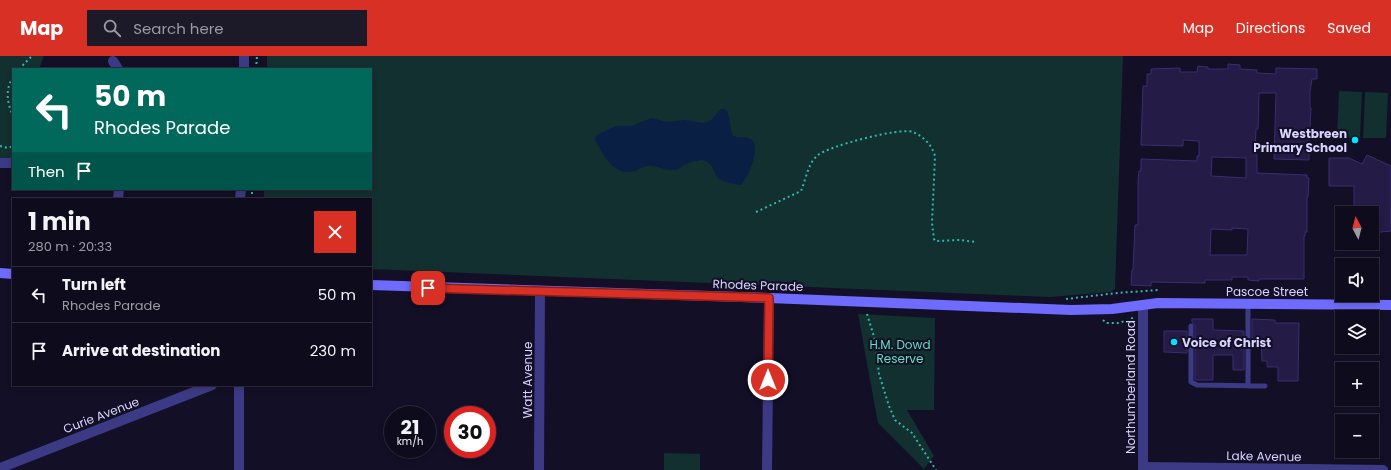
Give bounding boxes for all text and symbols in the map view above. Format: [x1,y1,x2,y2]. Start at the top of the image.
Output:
search box [87,10,367,46]
text: Map [20,15,63,42]
icon: search [101,17,123,39]
text: Search here [133,18,224,39]
text: Map [1183,18,1214,38]
text: Directions [1236,18,1305,38]
text: Saved [1327,18,1371,38]
text: 50 m [94,77,166,116]
icon: left [28,84,80,136]
text: Rhodes Parade [94,115,230,140]
place label: Westbreen Primary School [1253,125,1347,156]
marker: Westbreen Primary School [1350,135,1360,145]
icon: arrive [73,160,95,182]
text: Then [28,161,65,182]
text: 1 min [28,205,91,238]
north arrow [1335,206,1379,250]
map controls [1335,206,1379,458]
button: close [314,211,356,253]
text: 280 m · 20:33 [28,237,112,256]
button: sound [1335,258,1379,302]
pin [411,271,445,305]
text: Turn left [62,274,126,295]
street label: Rhodes Parade [712,275,804,295]
icon: arrive [417,277,439,299]
street label: Pascoe Street [1226,283,1308,300]
icon: left [28,284,50,306]
text: 50 m [318,284,356,305]
text: Rhodes Parade [62,296,160,315]
button: layers [1335,310,1379,354]
street label: Northumberland Road [1122,320,1139,454]
place label: Voice of Christ [1182,334,1271,351]
park label: H.M. Dowd Reserve [870,336,931,367]
marker: Voice of Christ [1169,337,1179,347]
icon: arrive [28,340,50,362]
text: Arrive at destination [62,340,220,361]
text: 230 m [310,340,356,361]
street label: Watt Avenue [519,342,536,418]
position arrow [747,359,789,401]
button: + [1335,362,1379,406]
street label: Curie Avenue [61,393,141,437]
speed limit sign: 30 [444,406,496,458]
text: 21 [401,413,419,441]
button: − [1335,414,1379,458]
text: km/h [397,434,423,449]
street label: Lake Avenue [1226,447,1302,465]

